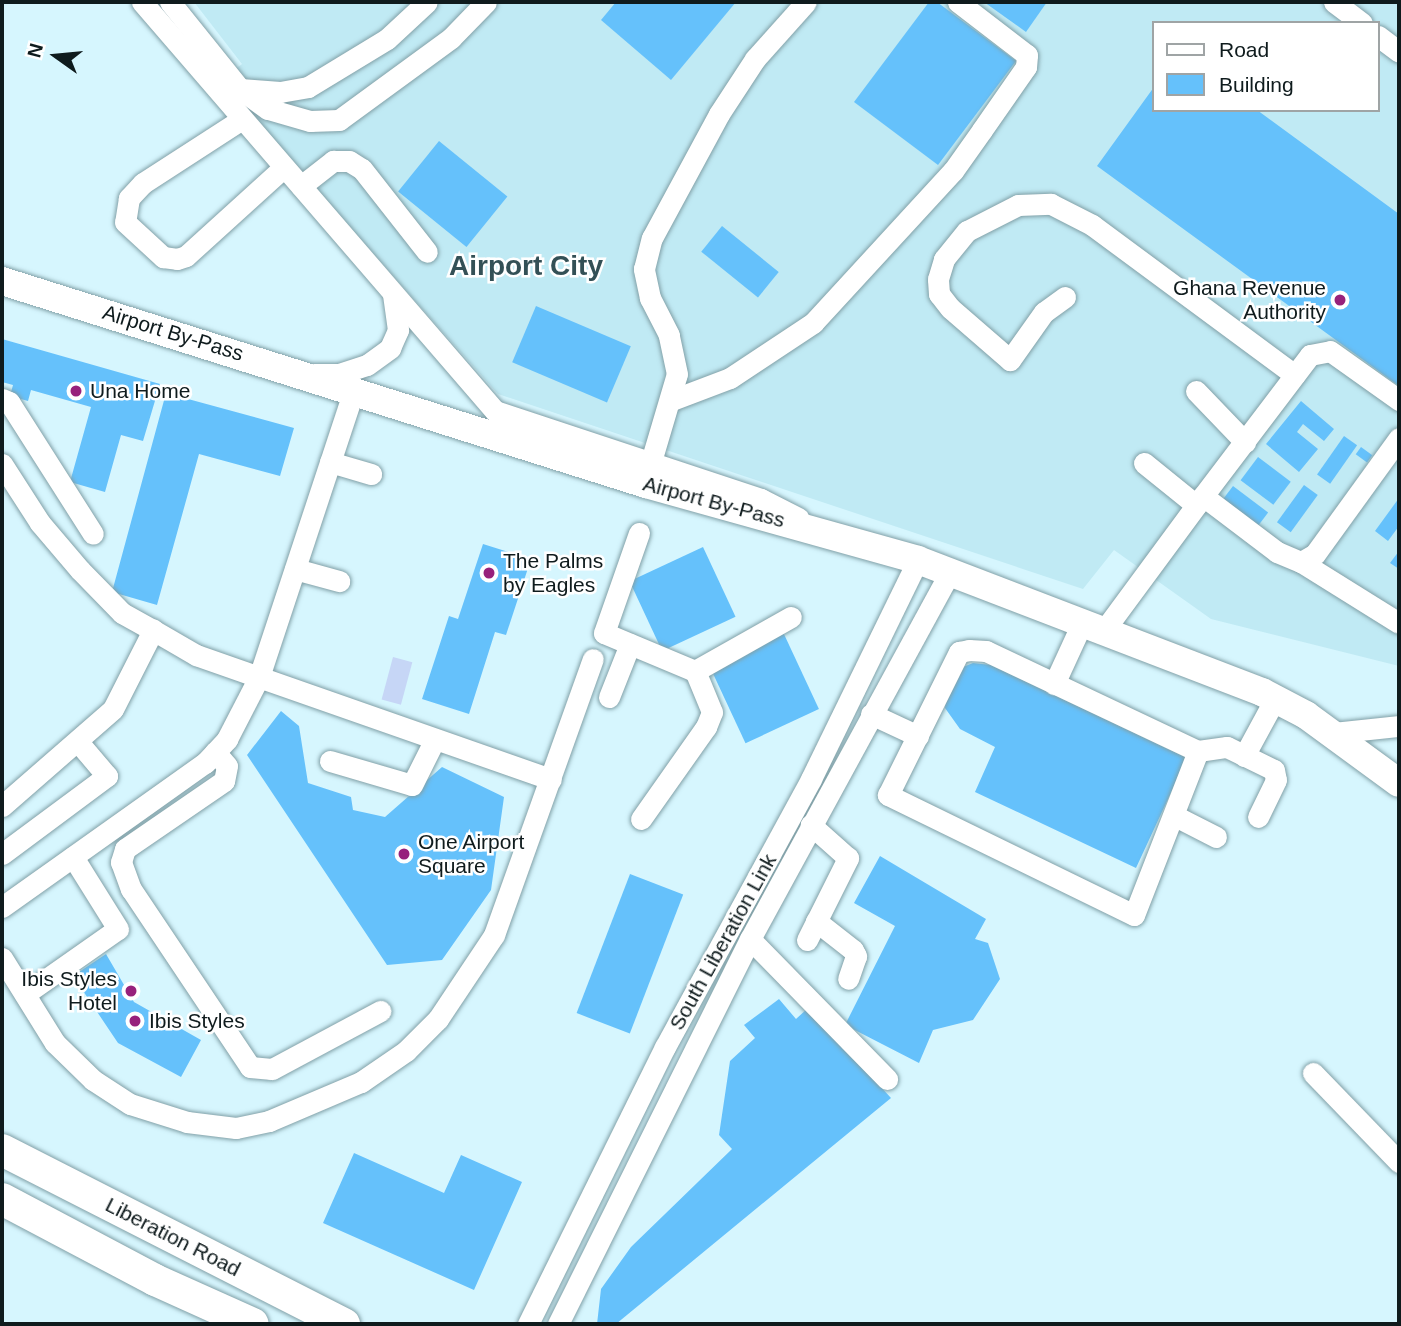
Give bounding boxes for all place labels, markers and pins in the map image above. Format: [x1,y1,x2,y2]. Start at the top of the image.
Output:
place label: Ghana Revenue Authority [1173,275,1326,325]
marker: Ghana Revenue Authority [1332,292,1348,308]
place label: Una Home [90,378,190,404]
marker: Una Home [68,383,84,399]
place label: The Palms by Eagles [503,548,603,598]
marker: The Palms by Eagles [481,565,497,581]
place label: One Airport Square [418,829,525,879]
marker: One Airport Square [396,846,412,862]
place label: Ibis Styles Hotel [21,966,117,1016]
marker: Ibis Styles Hotel [123,983,139,999]
place label: Ibis Styles [149,1008,245,1034]
marker: Ibis Styles [127,1013,143,1029]

